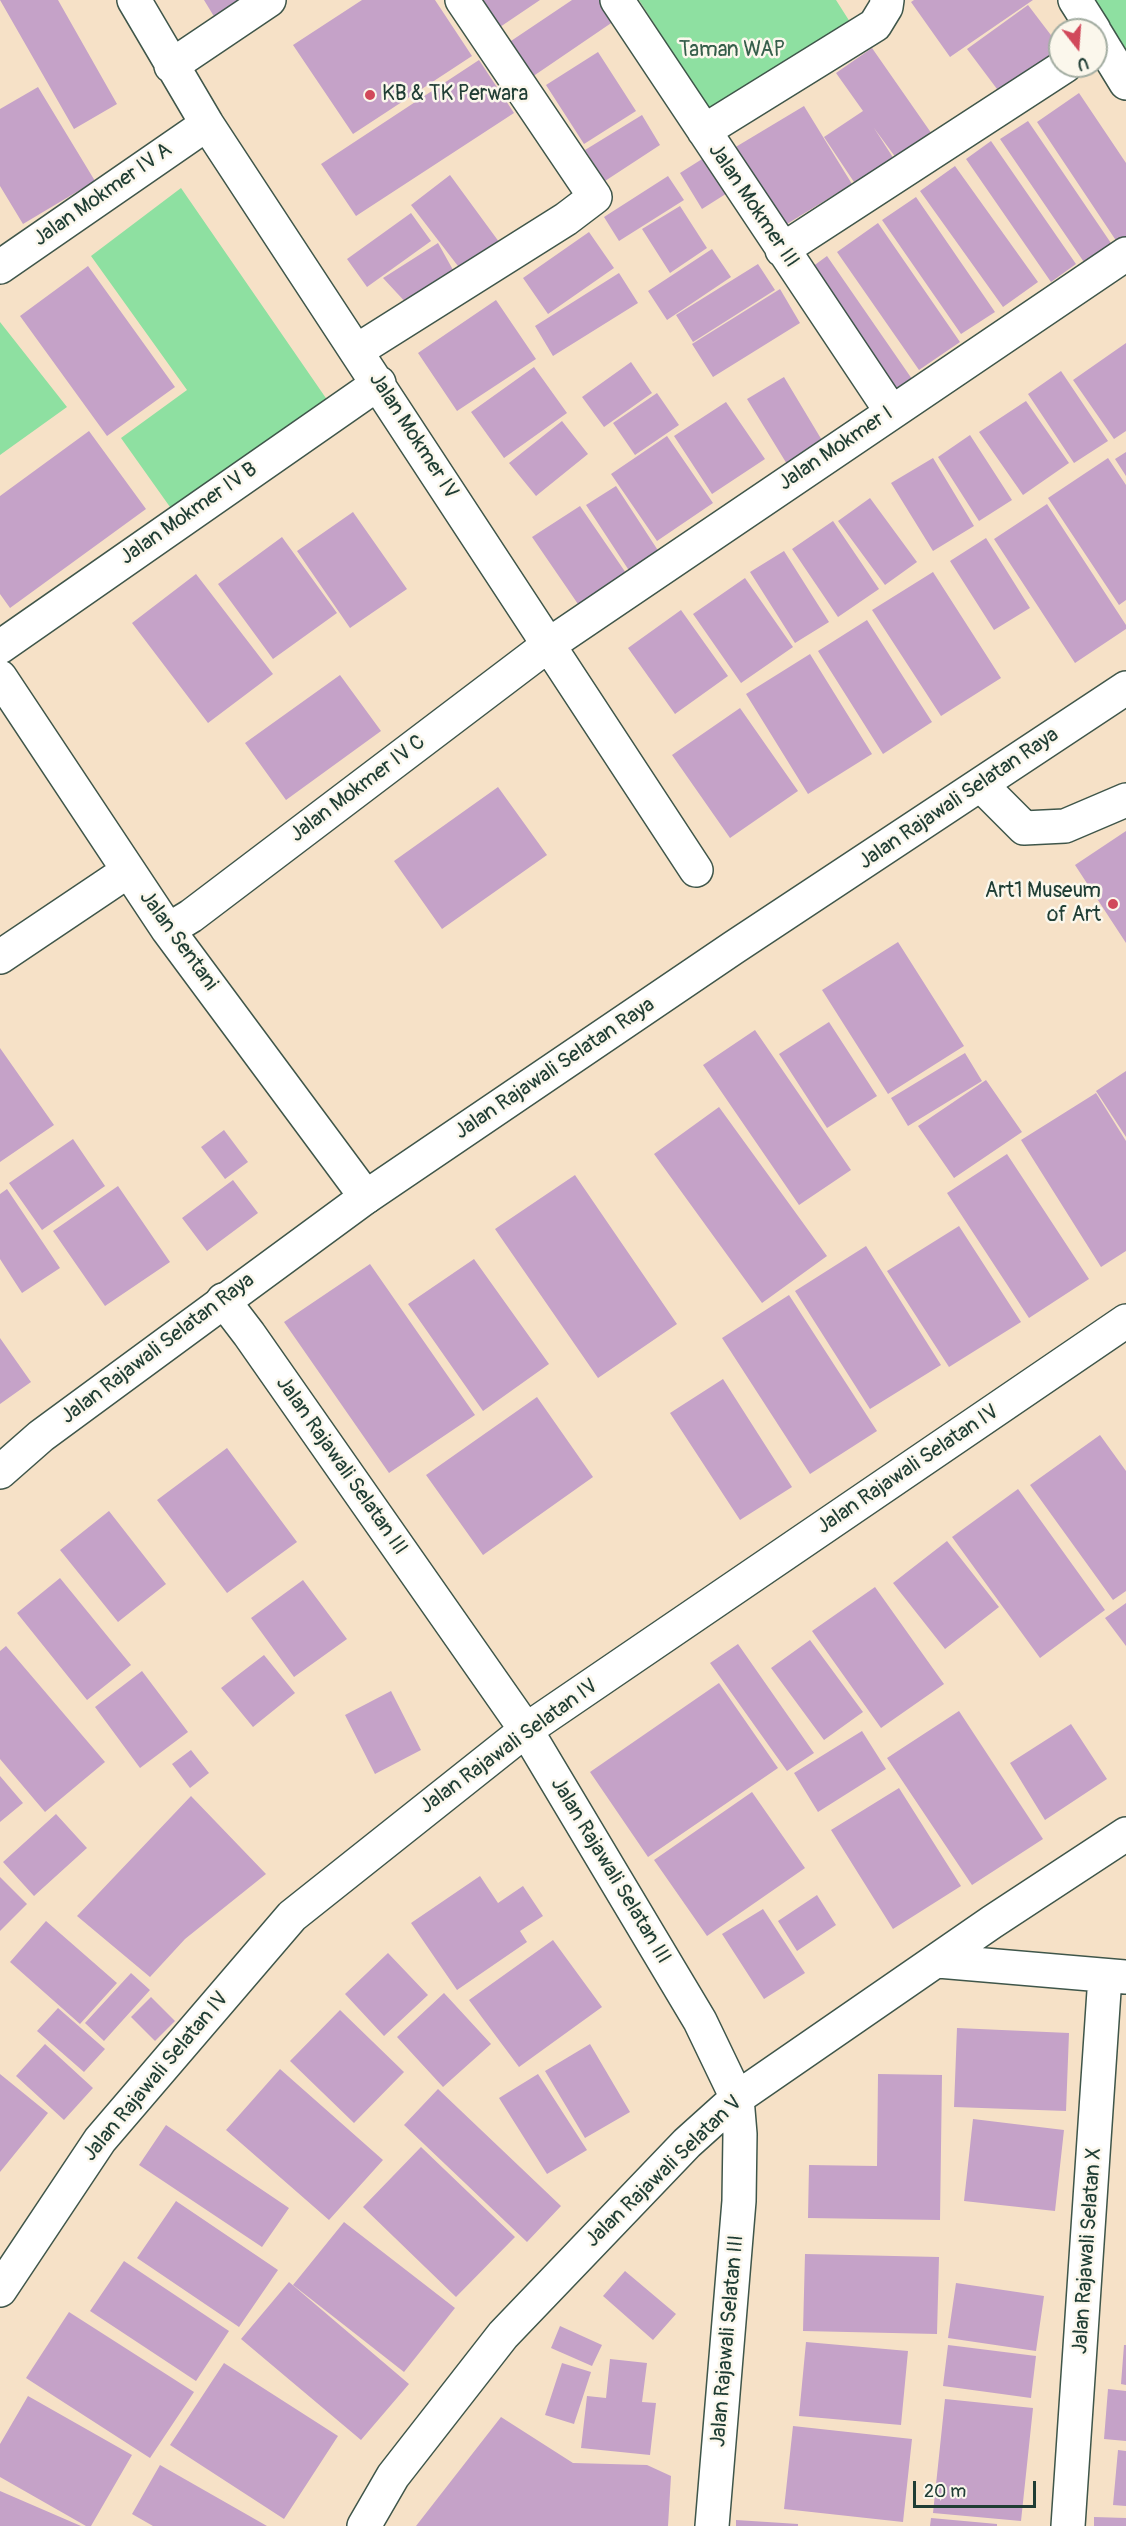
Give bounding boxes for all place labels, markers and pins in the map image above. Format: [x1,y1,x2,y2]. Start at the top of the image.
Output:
place label: KB & TK Perwara [382,82,528,108]
marker: KB & TK Perwara [363,88,377,102]
place label: Art1 Museum of Art [985,879,1101,929]
marker: Art1 Museum of Art [1106,897,1120,911]

